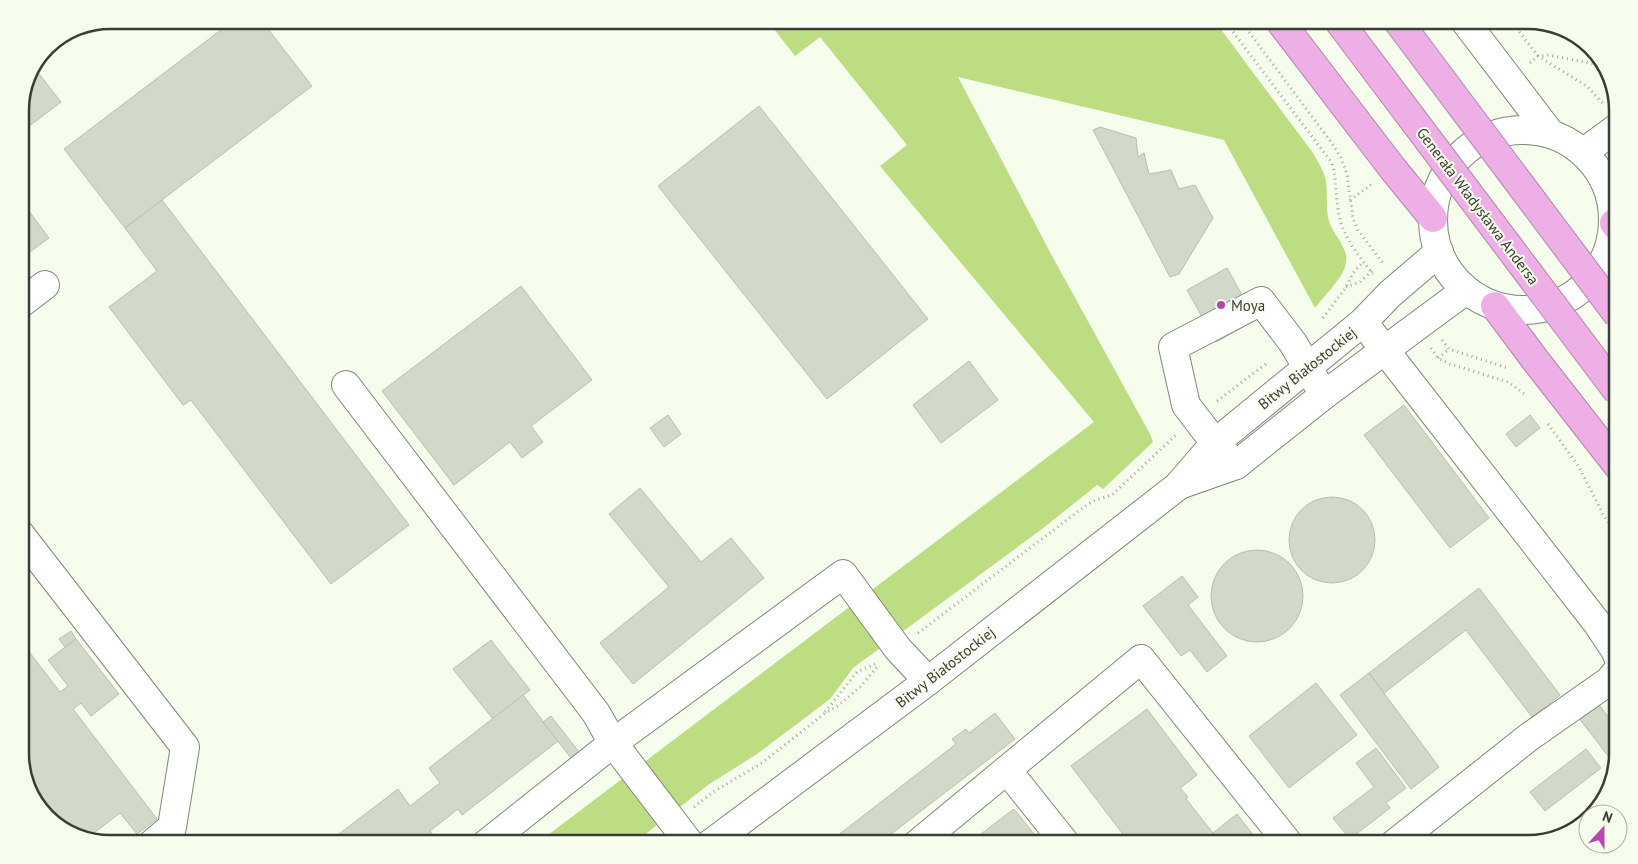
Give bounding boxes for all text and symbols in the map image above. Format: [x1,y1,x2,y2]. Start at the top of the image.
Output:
street label: Generała Władysława Andersa [1413,124,1543,288]
place label: Moya [1231,296,1265,315]
marker: Moya [1215,299,1227,311]
street label: Bitwy Białostockiej [1254,323,1360,413]
street label: Bitwy Białostockiej [891,622,999,712]
north arrow [1578,804,1628,854]
text: N [1600,807,1615,827]

